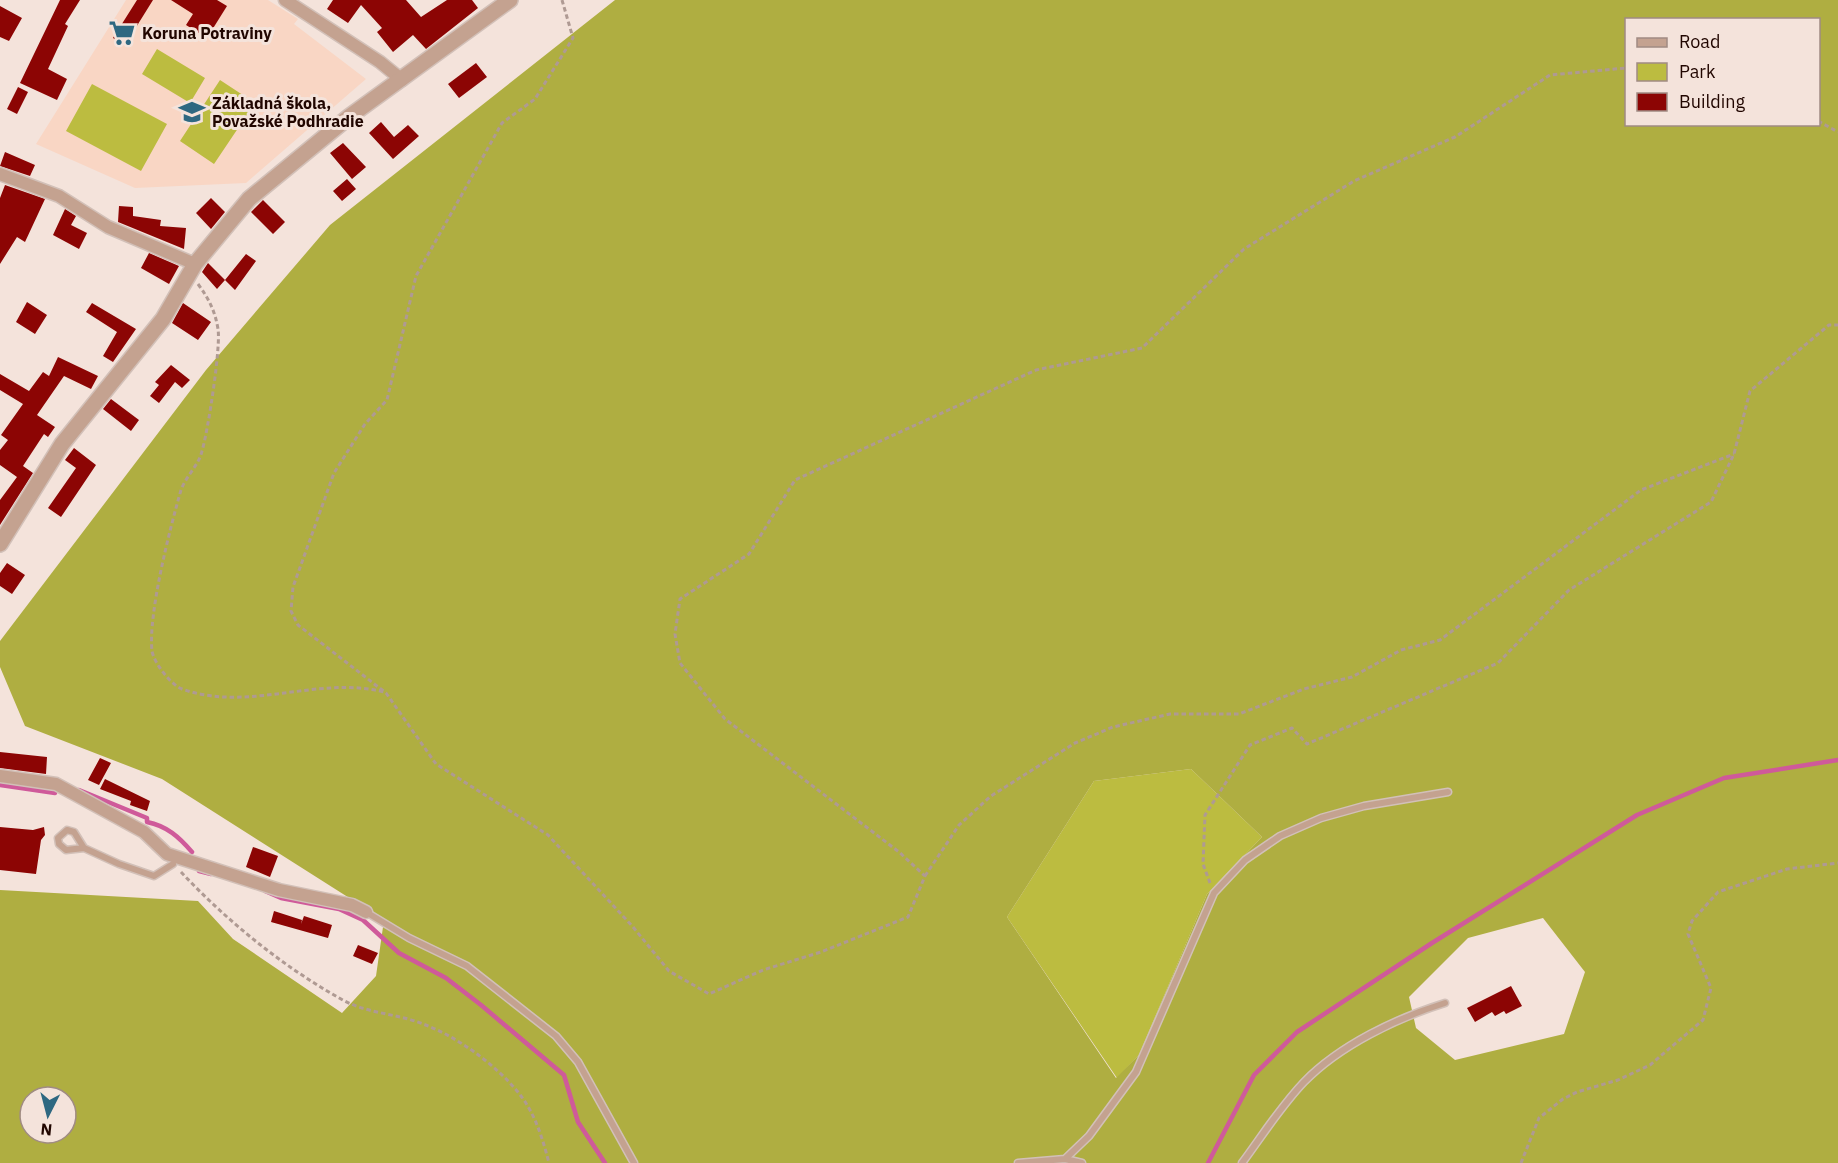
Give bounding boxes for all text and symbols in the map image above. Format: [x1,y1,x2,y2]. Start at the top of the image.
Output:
supermarket icon: Koruna Potraviny [107,18,137,48]
legend [1625,18,1820,126]
place label: Koruna Potraviny [142,23,272,43]
text: Road [1679,30,1720,53]
text: Park [1679,60,1716,83]
text: Building [1679,90,1746,113]
place label: Základná škola, Považské Podhradie [212,93,364,131]
school or university icon: Základná škola, Považské Podhradie [177,97,207,127]
north arrow [18,1085,78,1145]
text: N [40,1119,53,1140]

